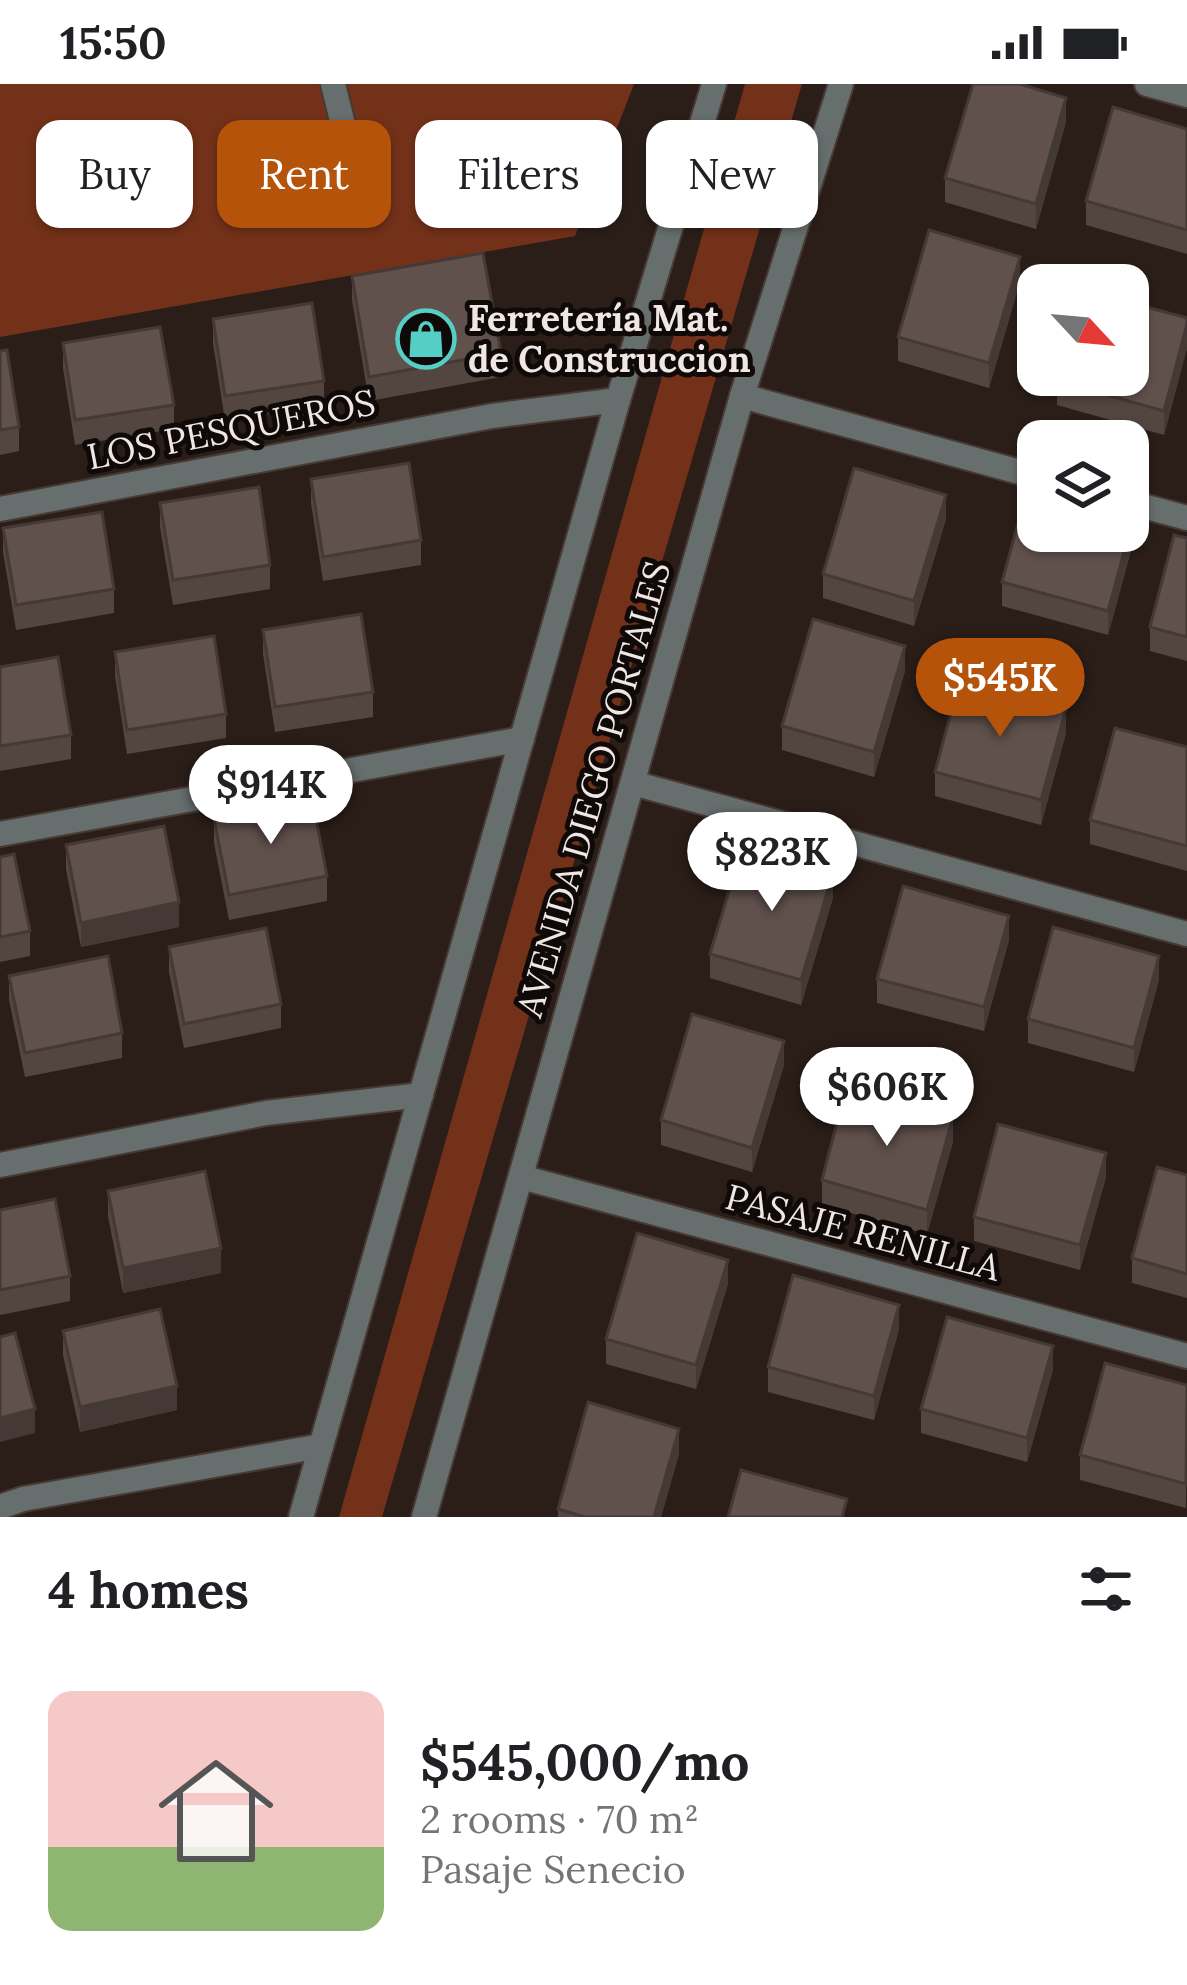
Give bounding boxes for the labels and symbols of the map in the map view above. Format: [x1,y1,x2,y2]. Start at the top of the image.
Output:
north arrow [1017,264,1149,396]
place label: Ferretería Mat. de Construccion [468,295,751,382]
shop icon: Ferretería Mat. de Construccion [395,308,457,370]
street label: LOS PESQUEROS [83,379,379,479]
street label: AVENIDA DIEGO PORTALES [506,556,680,1023]
pin: $545K [916,638,1084,740]
pin: $914K [187,745,355,847]
pin: $823K [688,812,856,914]
pin: $606K [803,1047,971,1149]
street label: PASAJE RENILLA [721,1173,1006,1291]

